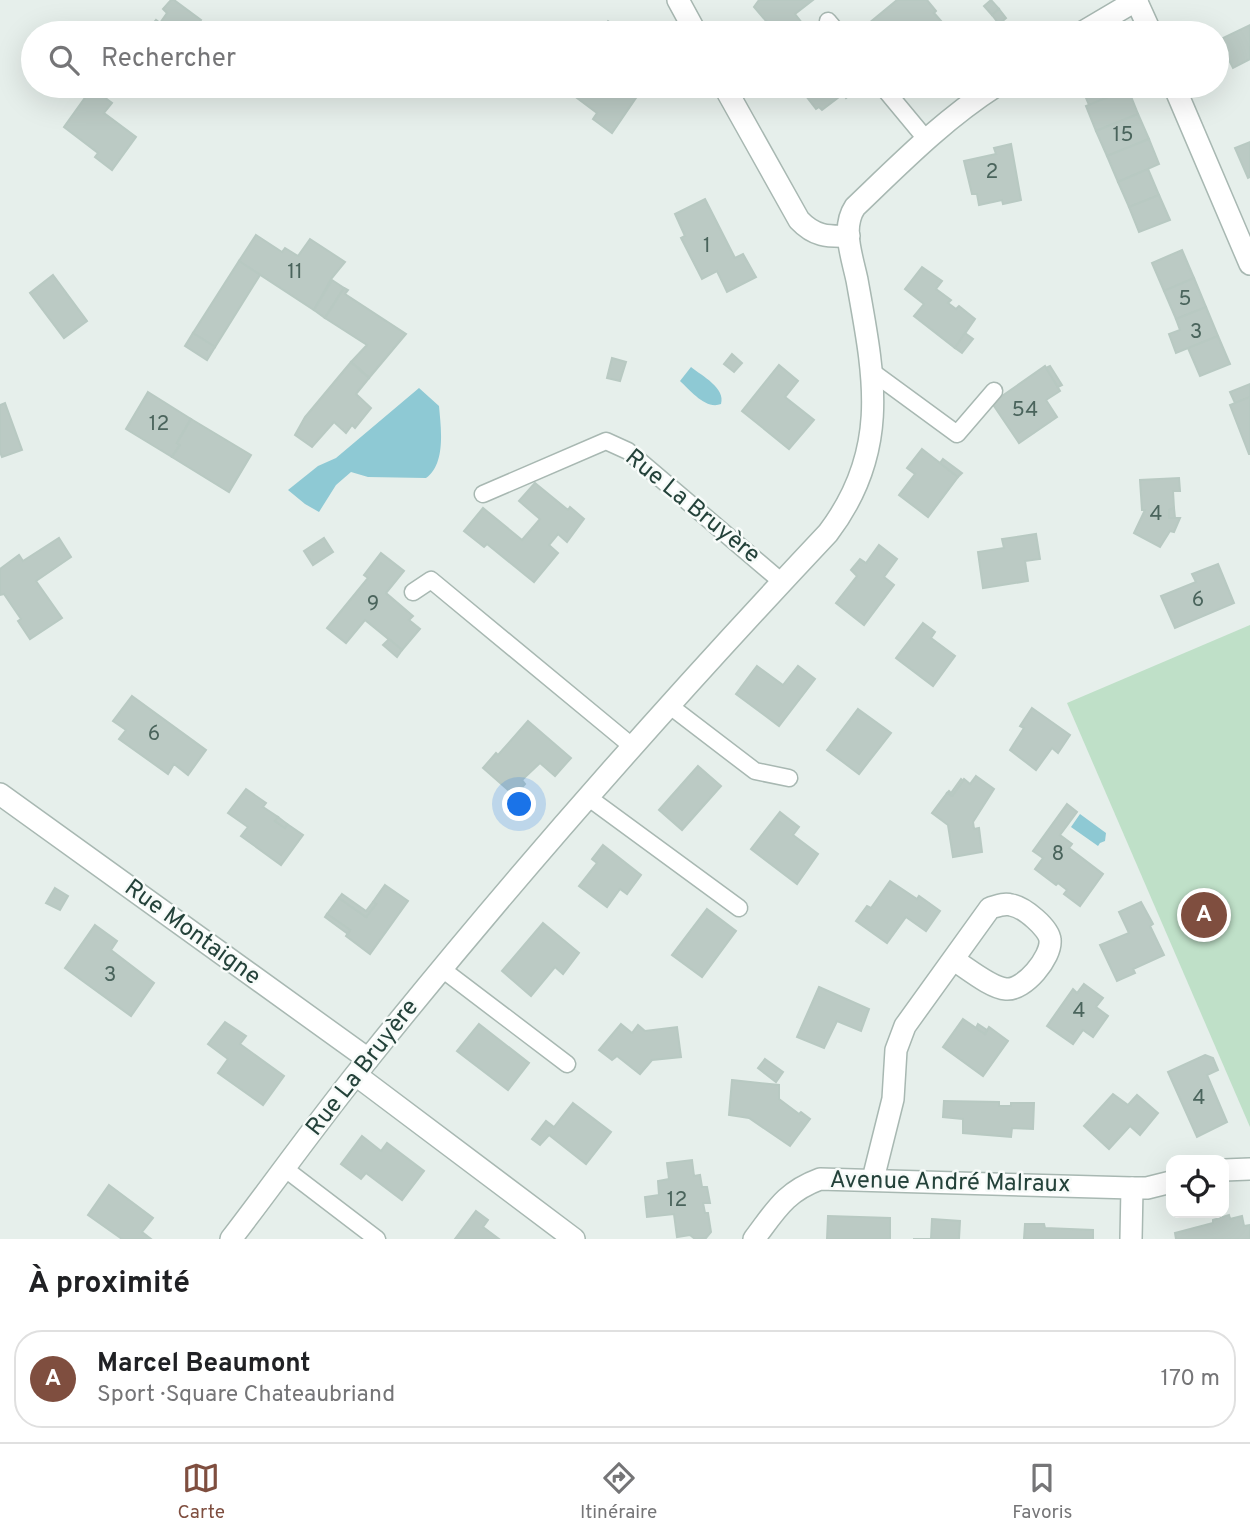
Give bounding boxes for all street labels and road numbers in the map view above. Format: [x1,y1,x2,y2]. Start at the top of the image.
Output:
street label: Rue La Bruyère [618,443,766,571]
street label: Rue Montaigne [118,873,266,993]
street label: Rue La Bruyère [300,994,426,1142]
street label: Avenue André Malraux [829,1166,1071,1200]

